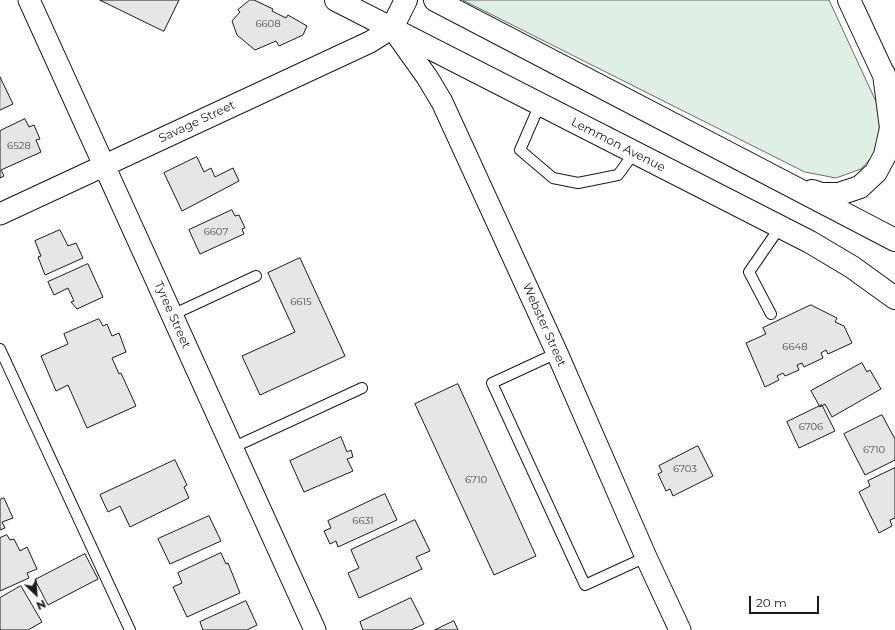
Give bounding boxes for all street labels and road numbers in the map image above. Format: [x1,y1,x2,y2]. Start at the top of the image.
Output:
street label: Savage Street [157,98,237,146]
street label: Lemmon Avenue [569,115,667,175]
street label: Tyree Street [151,279,193,351]
street label: Webster Street [519,281,569,369]

